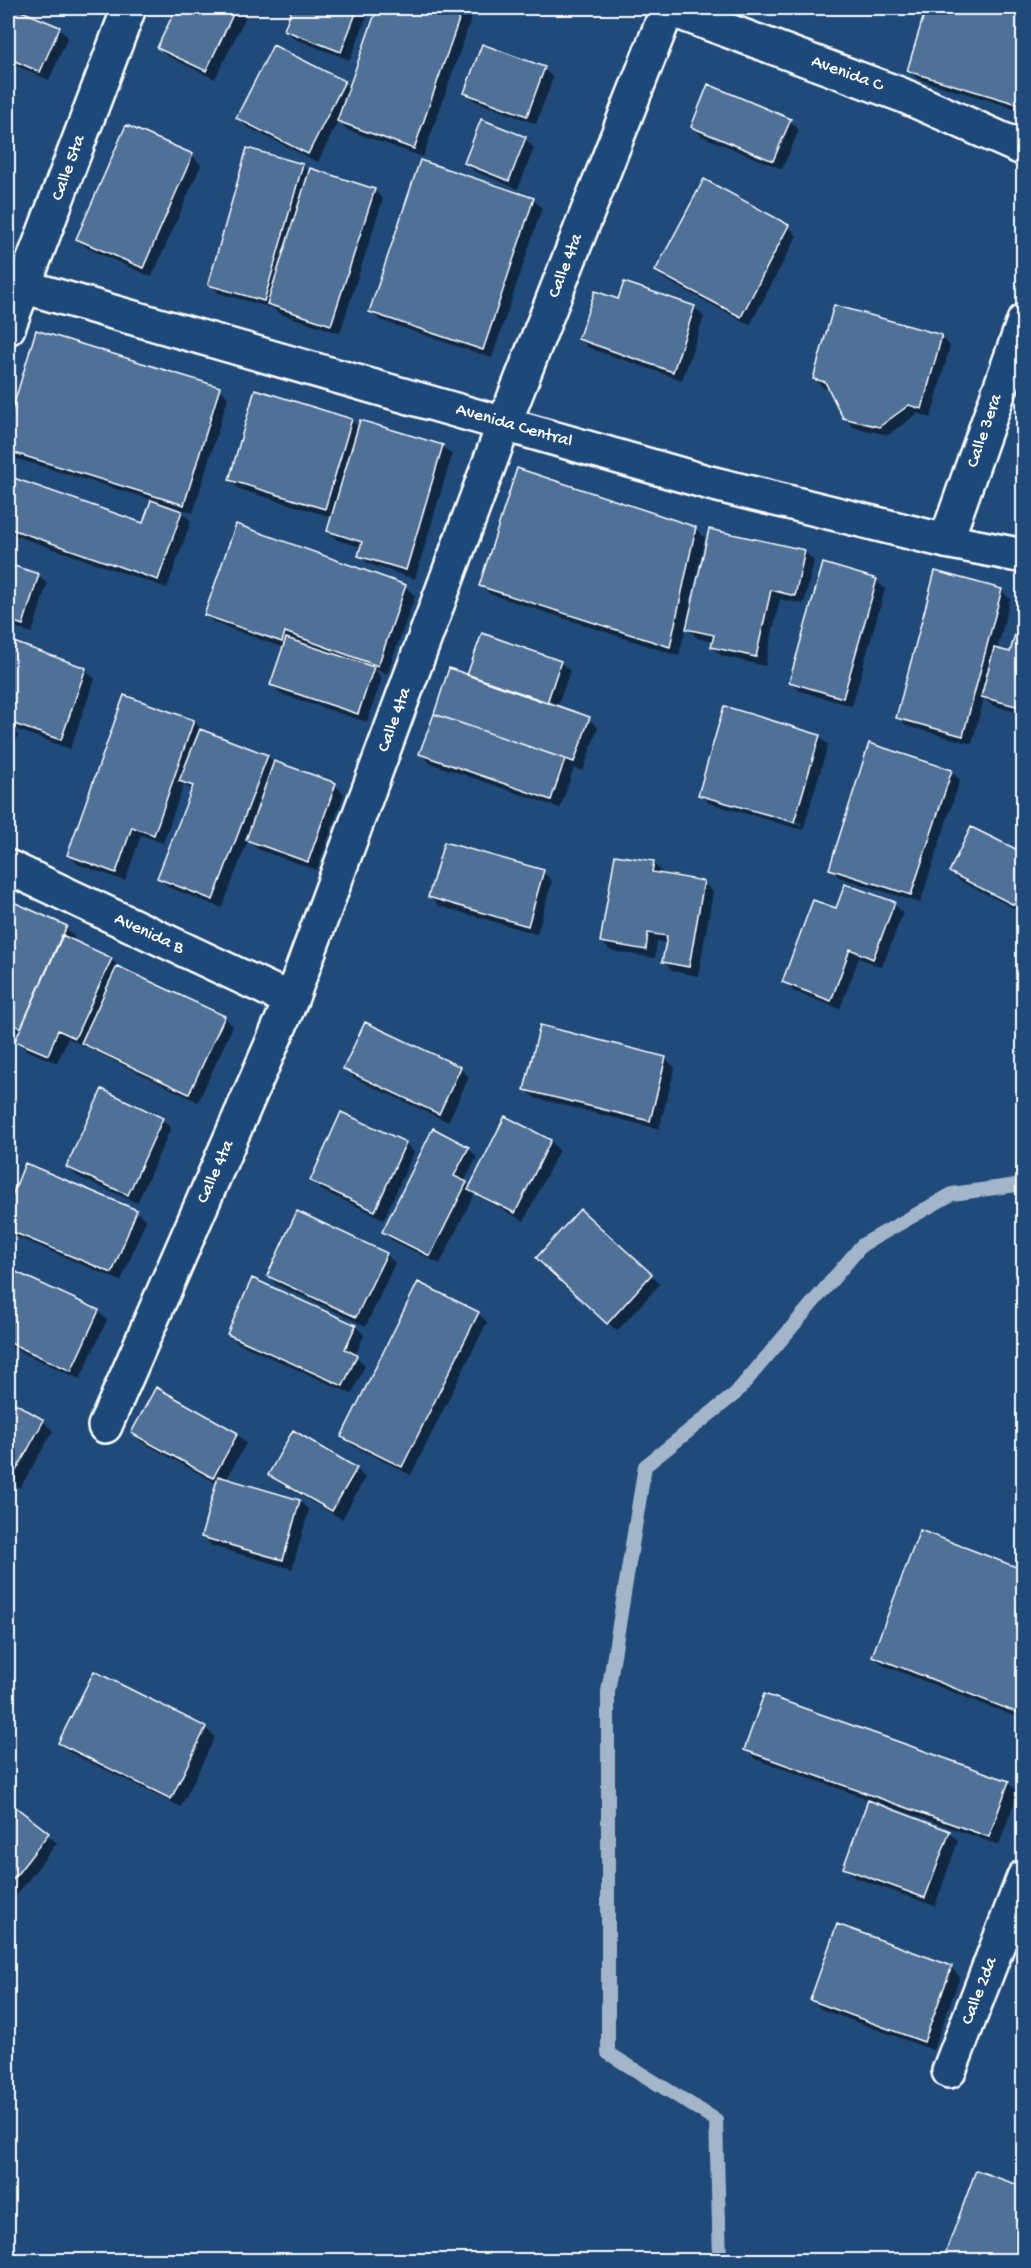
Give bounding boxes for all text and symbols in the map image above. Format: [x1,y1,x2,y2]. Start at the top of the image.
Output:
street label: Avenida C [808,51,887,97]
street label: Calle 5ta [47,132,91,204]
street label: Calle 4ta [544,230,588,301]
street label: Calle 3era [963,391,1008,470]
street label: Avenida Central [453,399,575,453]
street label: Calle 4ta [374,684,417,755]
street label: Avenida B [111,909,188,960]
street label: Calle 4ta [193,1136,240,1207]
street label: Calle 2da [958,1953,1003,2028]

